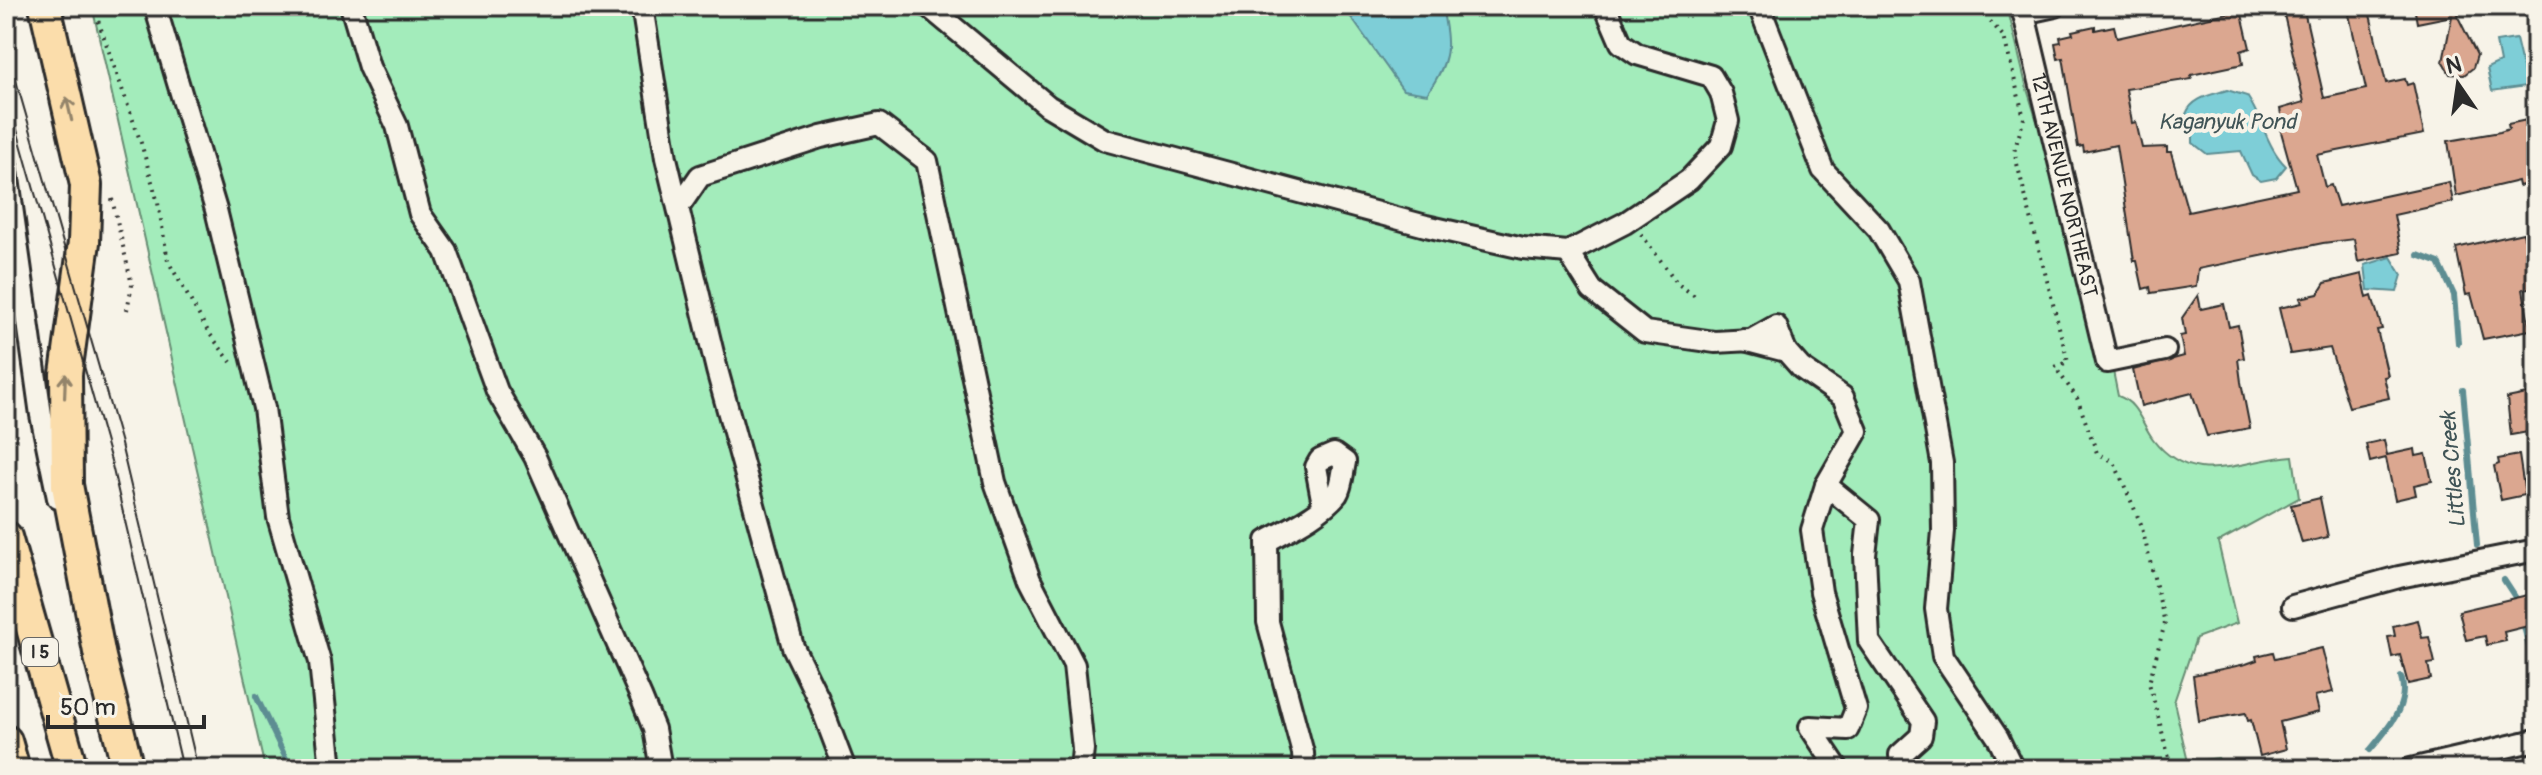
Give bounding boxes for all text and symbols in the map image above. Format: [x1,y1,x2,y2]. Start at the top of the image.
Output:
north arrow [2418,44,2498,124]
text: N [2443,50,2464,81]
street label: 12TH AVENUE NORTHEAST [2025,71,2103,300]
one-way arrow [61,97,76,123]
water label: Kaganyuk Pond [2158,108,2299,136]
one-way arrow [58,373,73,400]
water label: Littles Creek [2434,409,2472,529]
road number: I 5 [22,638,58,666]
scale bar [48,679,204,729]
text: 50 m [60,693,116,722]

